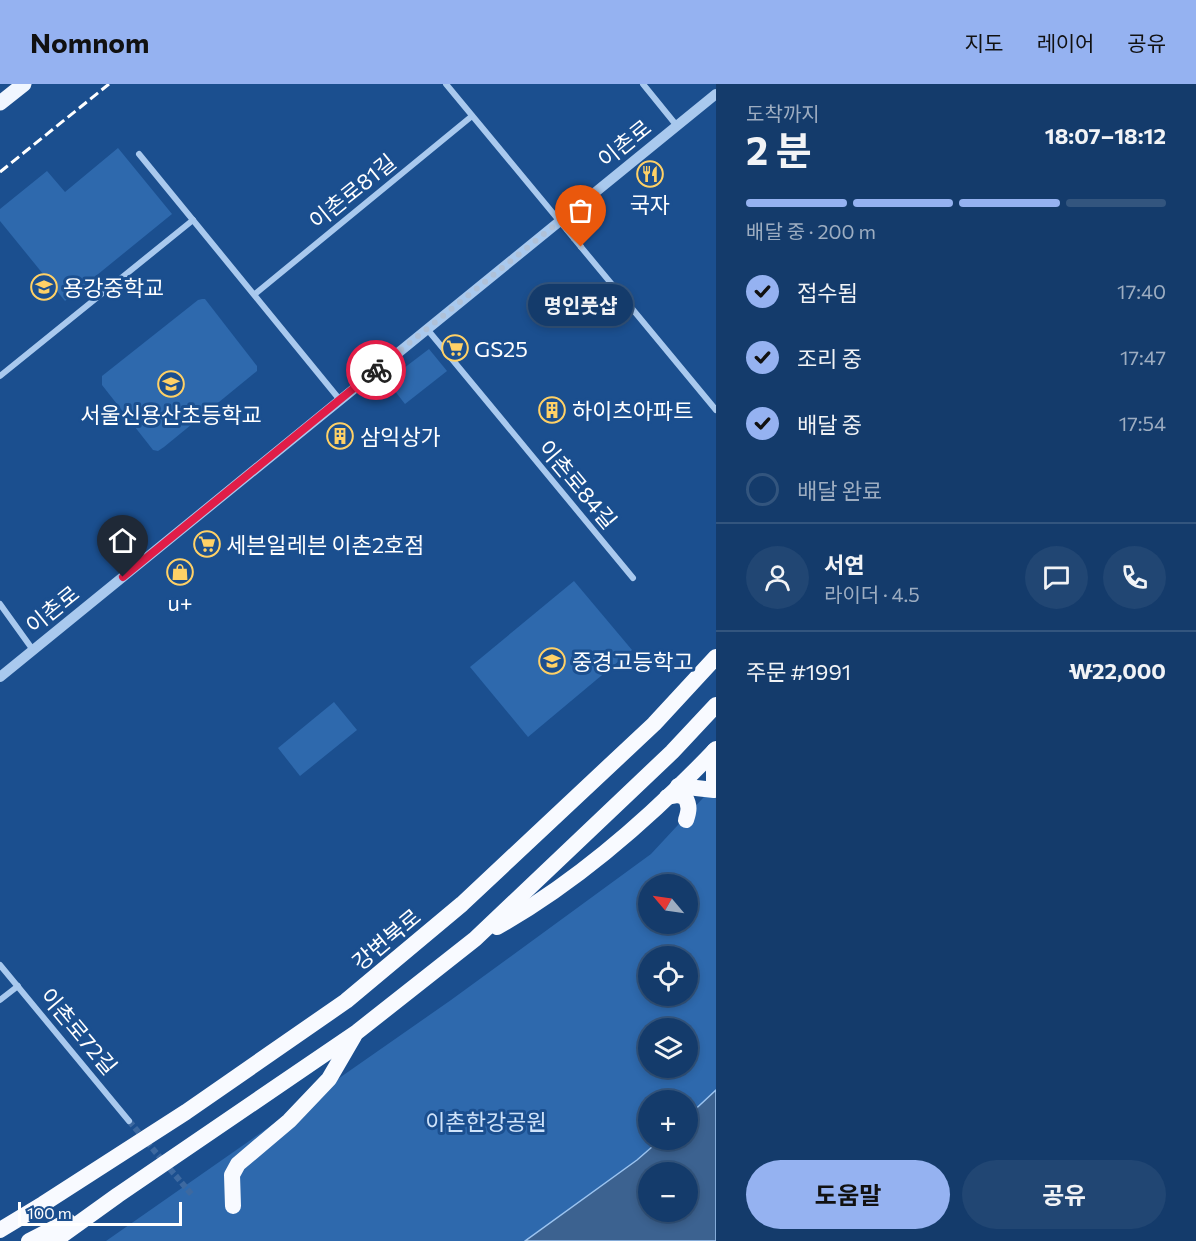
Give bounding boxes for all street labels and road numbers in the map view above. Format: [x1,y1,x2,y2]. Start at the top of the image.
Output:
street label: 이촌로 [592,113,656,173]
street label: 이촌로81길 [303,148,401,234]
street label: 이촌로84길 [533,434,623,534]
street label: 이촌로 [20,579,84,639]
street label: 강변북로 [346,903,426,975]
street label: 이촌로72길 [35,982,123,1080]

